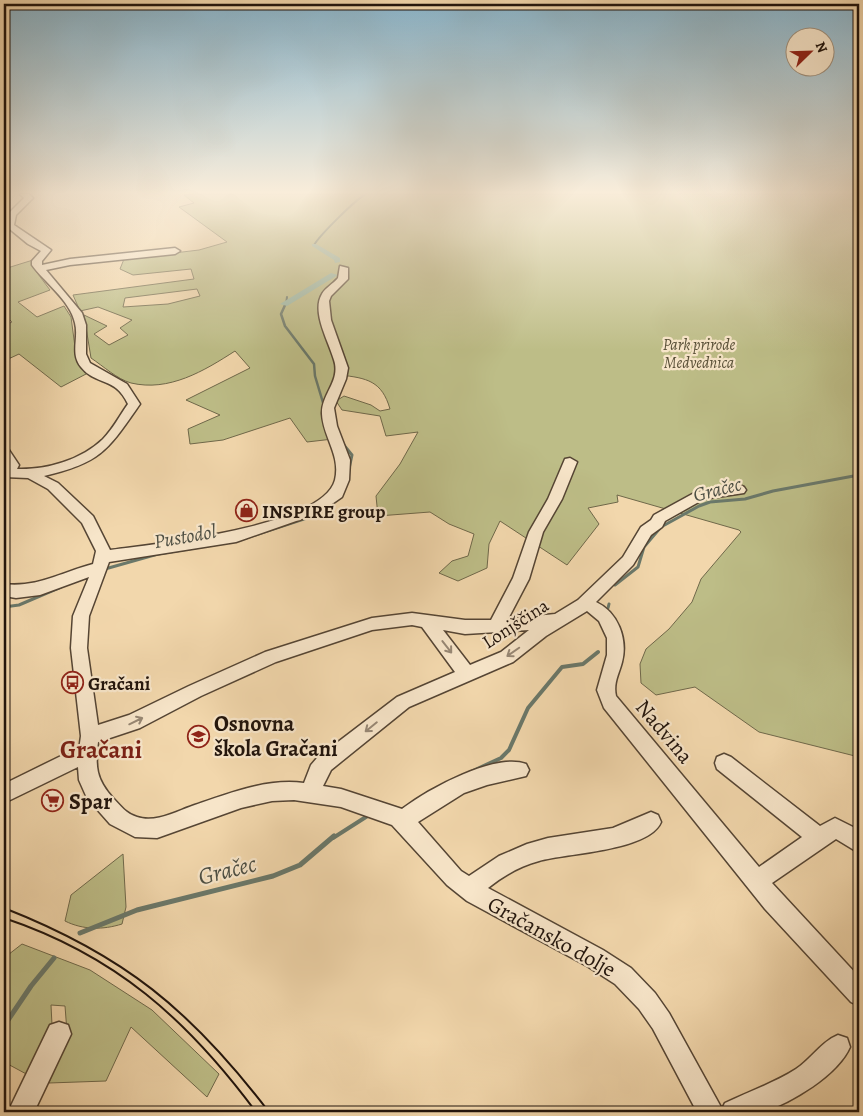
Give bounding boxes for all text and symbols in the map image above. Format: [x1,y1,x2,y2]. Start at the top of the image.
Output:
north arrow [786,28,836,78]
text: N [811,39,832,56]
park label: Park prirode Medvednica [663,334,736,374]
water label: Gračec [690,470,744,509]
shop icon: INSPIRE group [234,499,258,523]
place label: INSPIRE group [262,499,385,525]
water label: Pustodol [152,518,219,555]
street label: Lonjščina [477,593,554,655]
one-way arrow [442,640,453,653]
one-way arrow [506,647,520,657]
bus stop icon: Gračani [60,671,84,695]
place label: Gračani [88,671,151,697]
street label: Nadvina [628,693,701,771]
place label: Osnovna škola Gračani [214,709,338,764]
one-way arrow [128,716,143,725]
one-way arrow [364,722,377,733]
school or university icon: Osnovna škola Gračani [186,724,210,748]
district label: Gračani [60,733,142,767]
place label: Spar [69,787,112,817]
supermarket icon: Spar [41,789,65,813]
water label: Gračec [195,847,260,893]
street label: Gračansko dolje [482,889,621,984]

